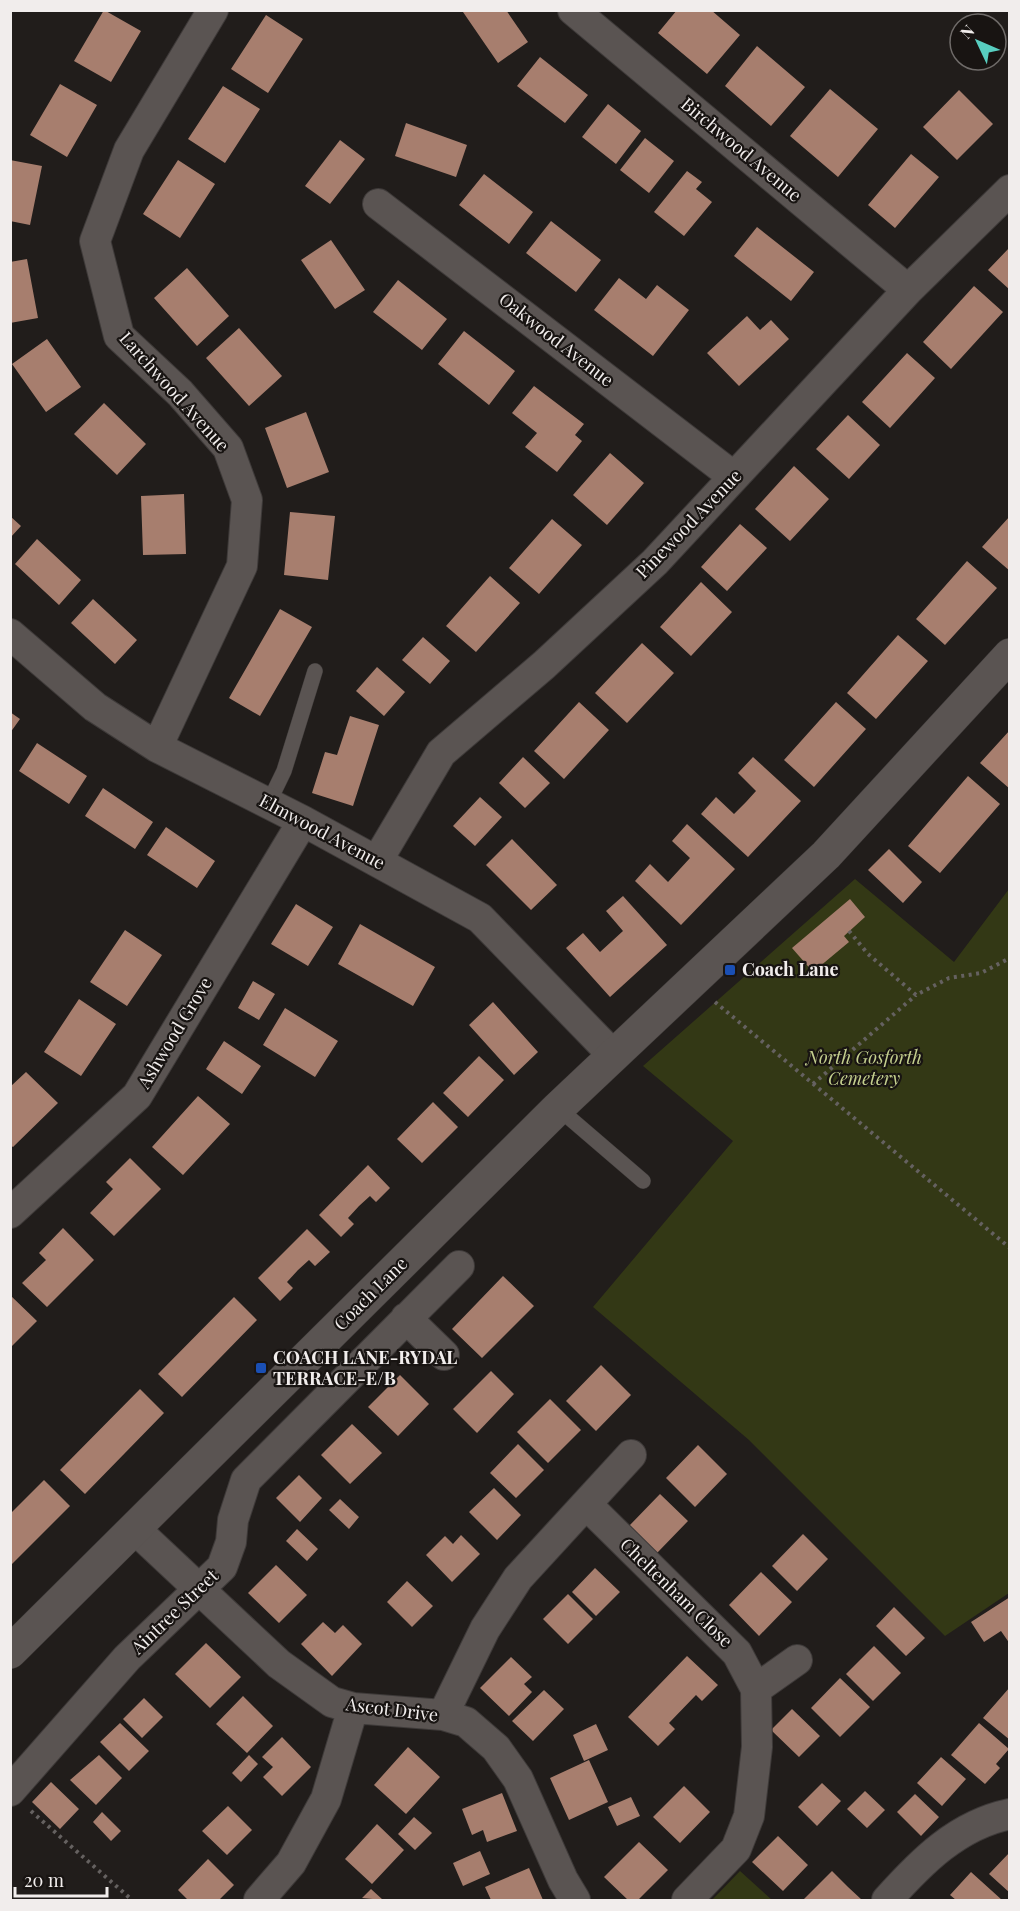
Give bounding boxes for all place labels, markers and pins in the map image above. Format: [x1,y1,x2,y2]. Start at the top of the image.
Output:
place label: Coach Lane [742,957,839,981]
marker: Coach Lane [723,963,737,977]
place label: COACH LANE-RYDAL TERRACE-E/B [273,1345,457,1390]
marker: COACH LANE-RYDAL TERRACE-E/B [254,1361,268,1375]

